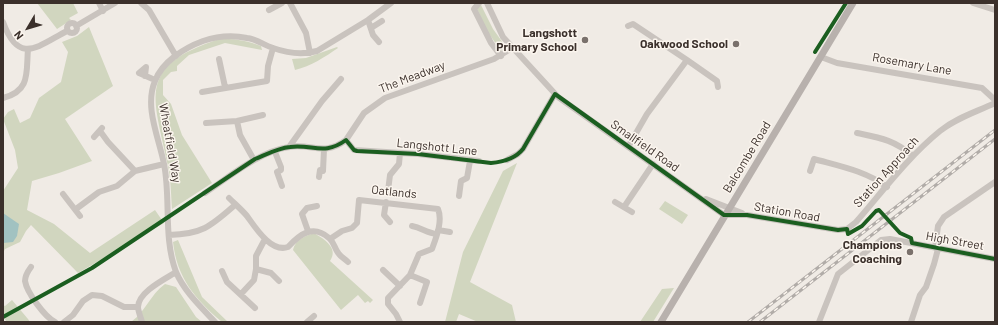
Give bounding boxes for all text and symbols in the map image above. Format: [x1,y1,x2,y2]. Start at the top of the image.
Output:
north arrow [8,8,48,48]
place label: Langshott Primary School [496,26,577,54]
text: N [11,29,26,43]
marker: Langshott Primary School [580,35,590,45]
place label: Oakwood School [640,37,728,51]
marker: Oakwood School [731,39,741,49]
street label: Rosemary Lane [871,50,953,78]
street label: The Meadway [377,58,447,96]
street label: Wheatfield Way [156,102,184,184]
street label: Smallfield Road [608,117,682,175]
street label: Balcombe Road [720,119,774,195]
street label: Station Approach [850,134,922,210]
street label: Langshott Lane [396,136,478,158]
street label: Oatlands [371,182,417,202]
street label: Station Road [753,199,821,225]
street label: High Street [925,229,985,253]
place label: Champions Coaching [843,238,902,266]
marker: Champions Coaching [905,247,915,257]

